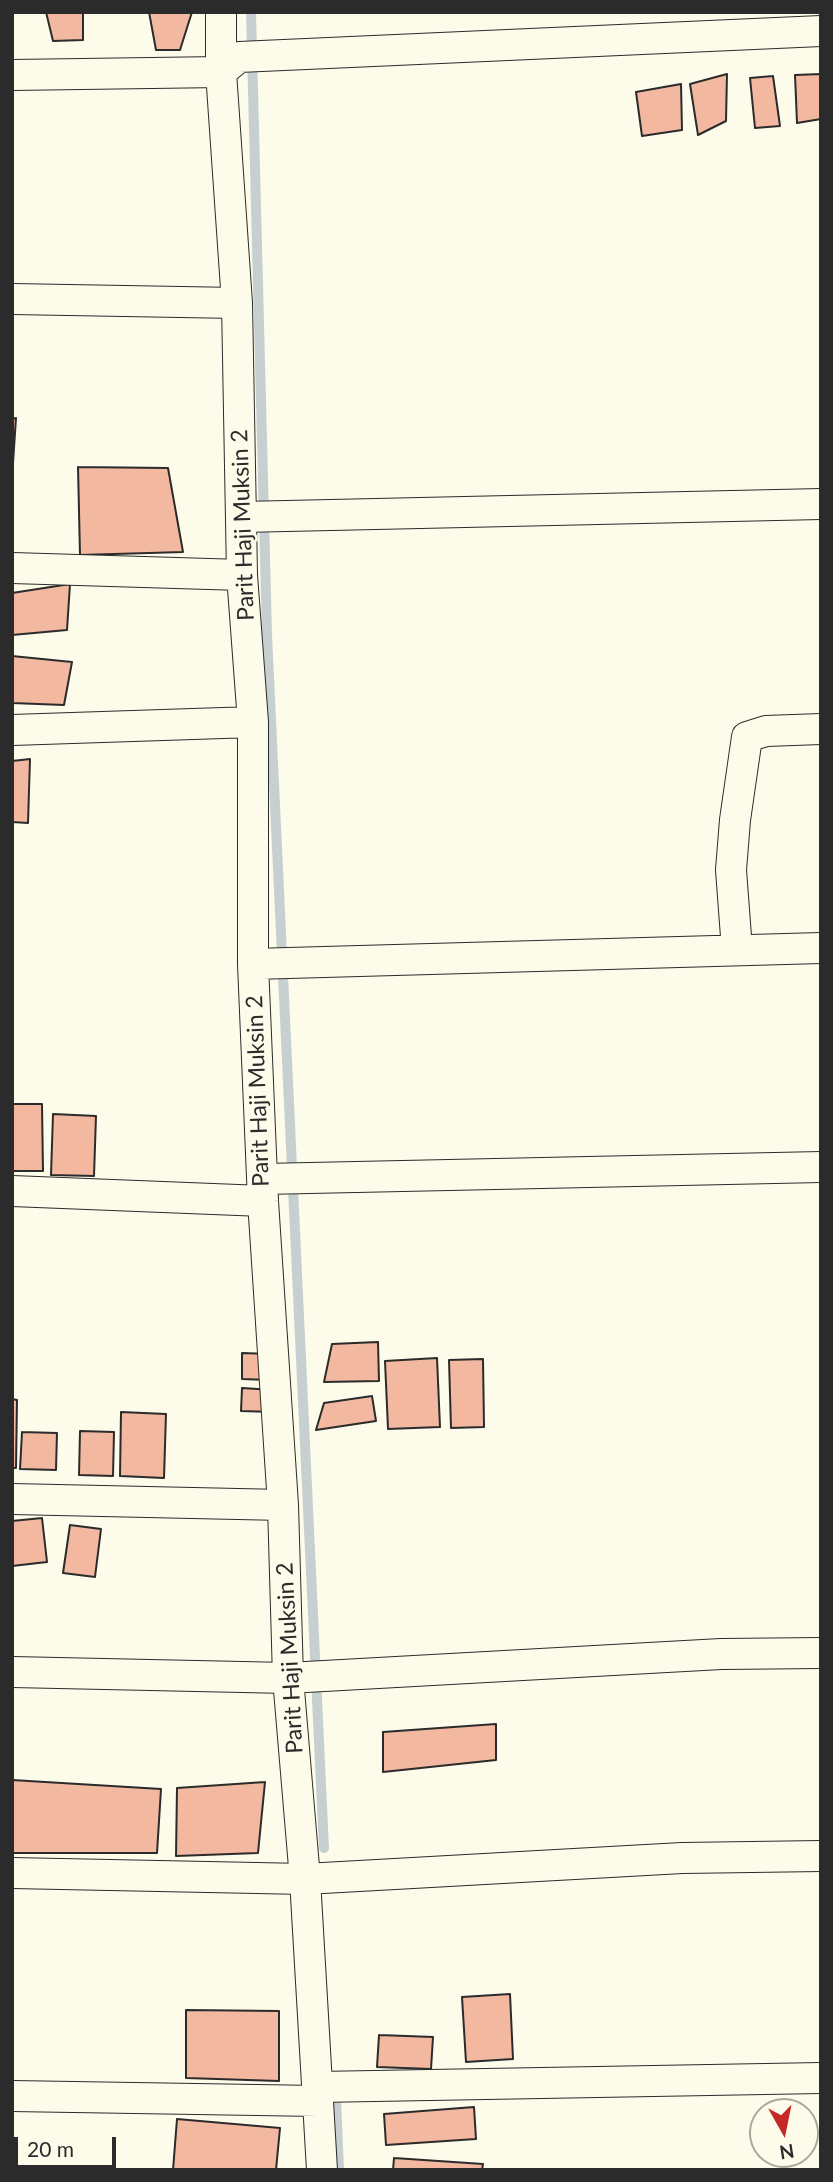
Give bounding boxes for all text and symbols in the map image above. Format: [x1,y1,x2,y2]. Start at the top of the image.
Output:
street label: Parit Haji Muksin 2 [226,429,260,621]
street label: Parit Haji Muksin 2 [241,995,275,1187]
street label: Parit Haji Muksin 2 [271,1562,309,1754]
north arrow [749,2098,819,2168]
scale bar [18,2122,119,2166]
text: 20 m [27,2136,74,2161]
text: N [778,2140,796,2165]

